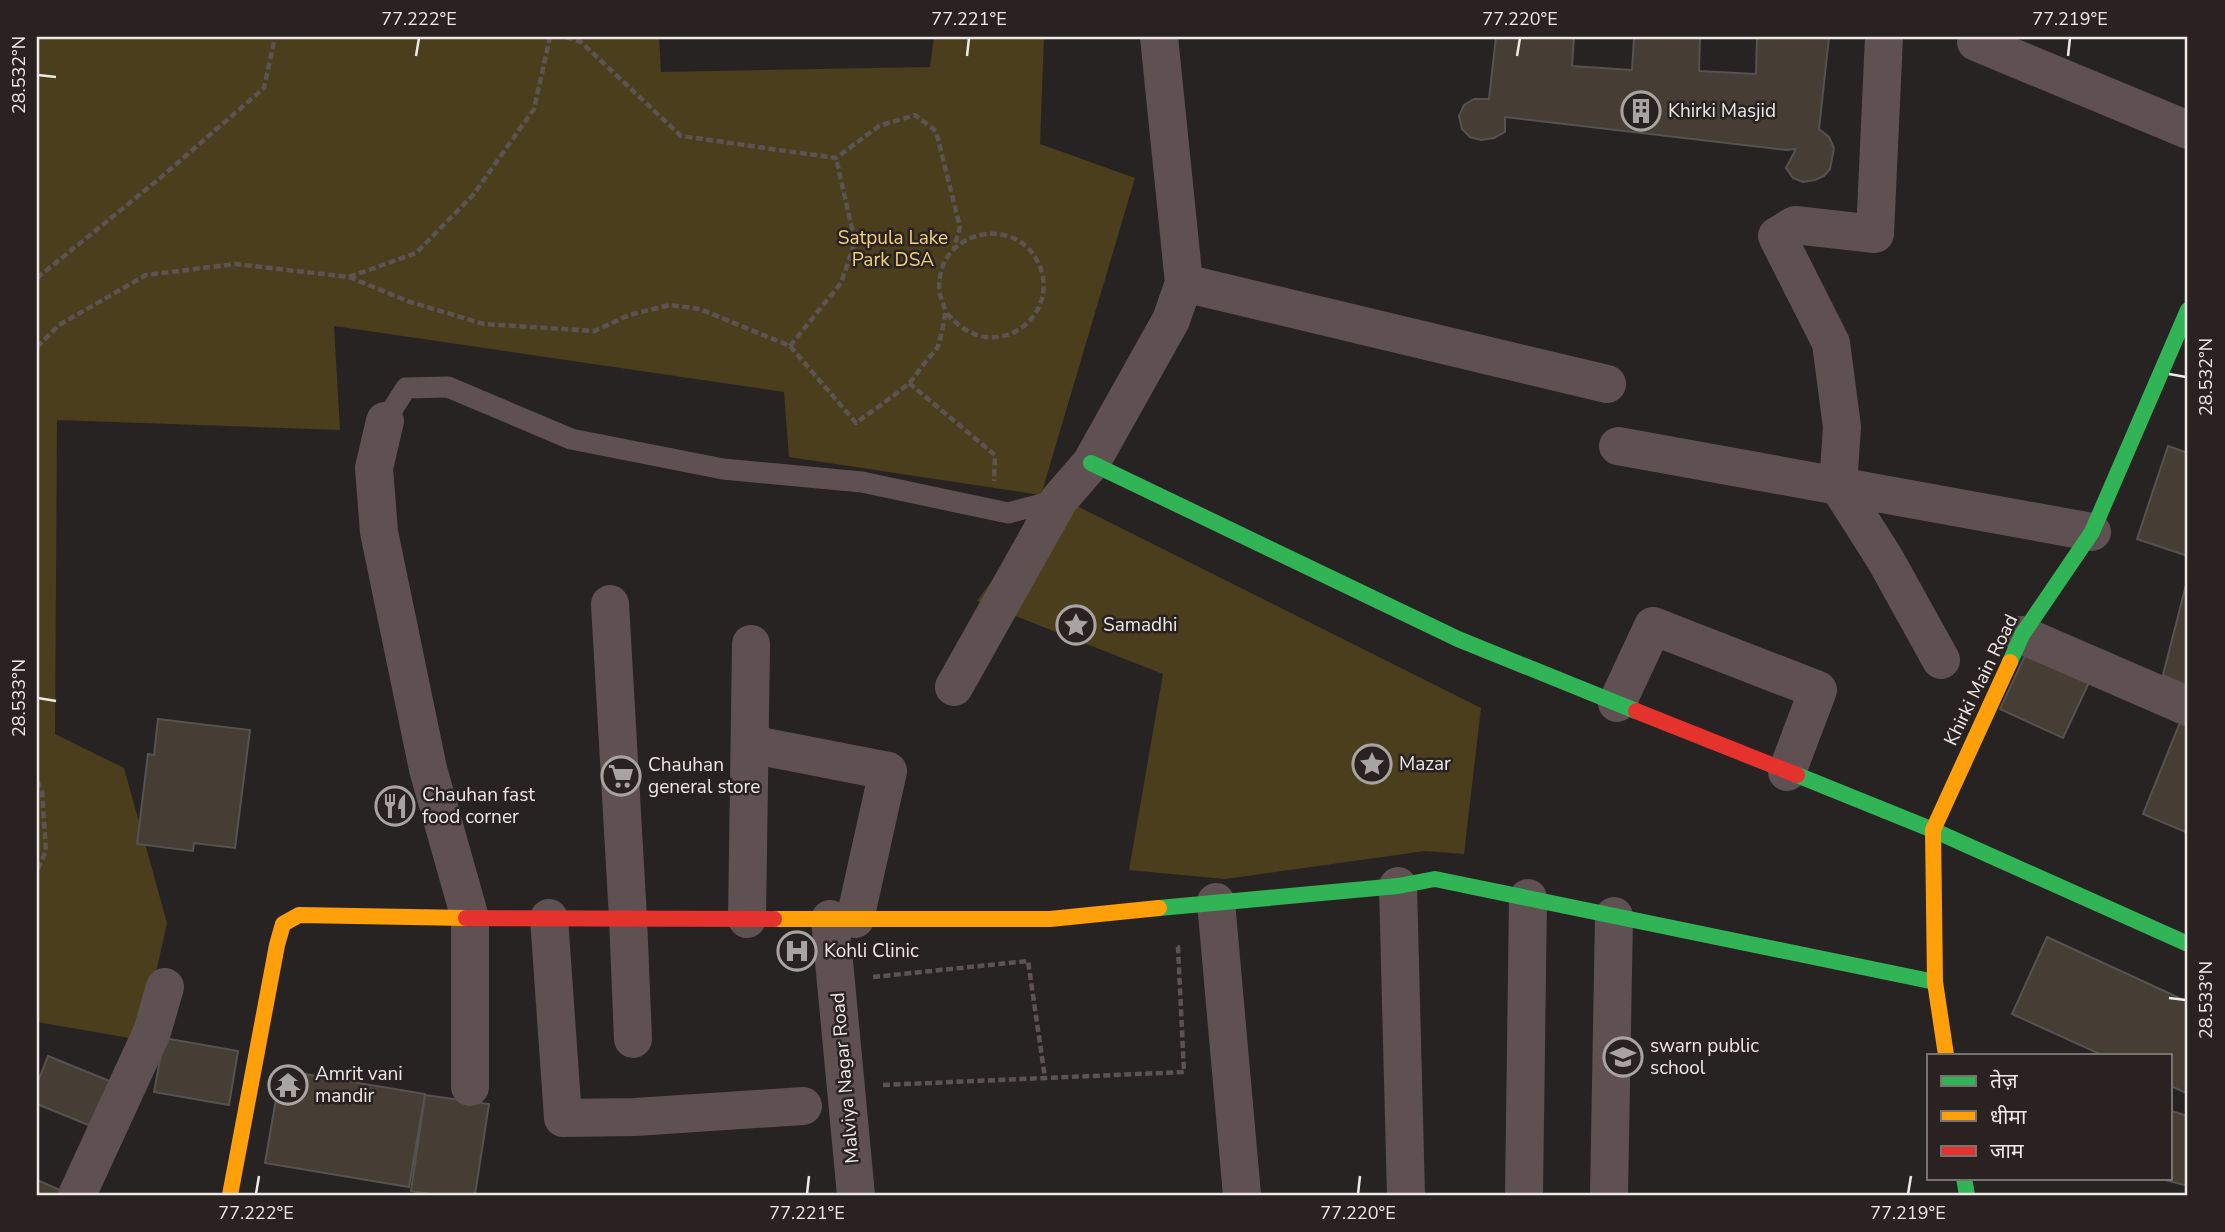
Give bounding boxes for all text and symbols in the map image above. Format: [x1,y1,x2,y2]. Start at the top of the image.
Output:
text: 77.222°E [381,7,457,31]
text: 77.221°E [931,7,1007,31]
text: 77.220°E [1482,7,1558,31]
text: 77.219°E [2032,7,2108,31]
text: 28.532°N [7,36,31,114]
building icon: Khirki Masjid [1620,90,1662,132]
place label: Khirki Masjid [1668,98,1776,124]
park label: Satpula Lake Park DSA [838,225,948,273]
text: 28.532°N [2194,338,2218,416]
place icon: Samadhi [1055,604,1097,646]
street label: Khirki Main Road [1938,610,2024,750]
place label: Samadhi [1103,612,1177,638]
text: 28.533°N [7,659,31,737]
place icon: Mazar [1351,743,1393,785]
place label: Mazar [1399,751,1451,777]
place label: Chauhan general store [648,752,760,800]
supermarket icon: Chauhan general store [600,755,642,797]
place label: Chauhan fast food corner [422,782,535,830]
restaurant icon: Chauhan fast food corner [374,785,416,827]
hospital icon: Kohli Clinic [776,930,818,972]
place label: Kohli Clinic [824,938,919,964]
text: 28.533°N [2194,961,2218,1039]
street label: Malviya Nagar Road [825,991,865,1165]
place label: swarn public school [1650,1033,1759,1081]
school or university icon: swarn public school [1602,1036,1644,1078]
legend [1927,1054,2172,1180]
place label: Amrit vani mandir [315,1061,403,1109]
temple icon: Amrit vani mandir [267,1064,309,1106]
text: तेज़ [1990,1067,2018,1095]
text: धीमा [1990,1103,2027,1131]
text: जाम [1990,1137,2024,1165]
text: 77.222°E [218,1201,294,1225]
text: 77.221°E [769,1201,845,1225]
text: 77.220°E [1320,1201,1396,1225]
text: 77.219°E [1870,1201,1946,1225]

